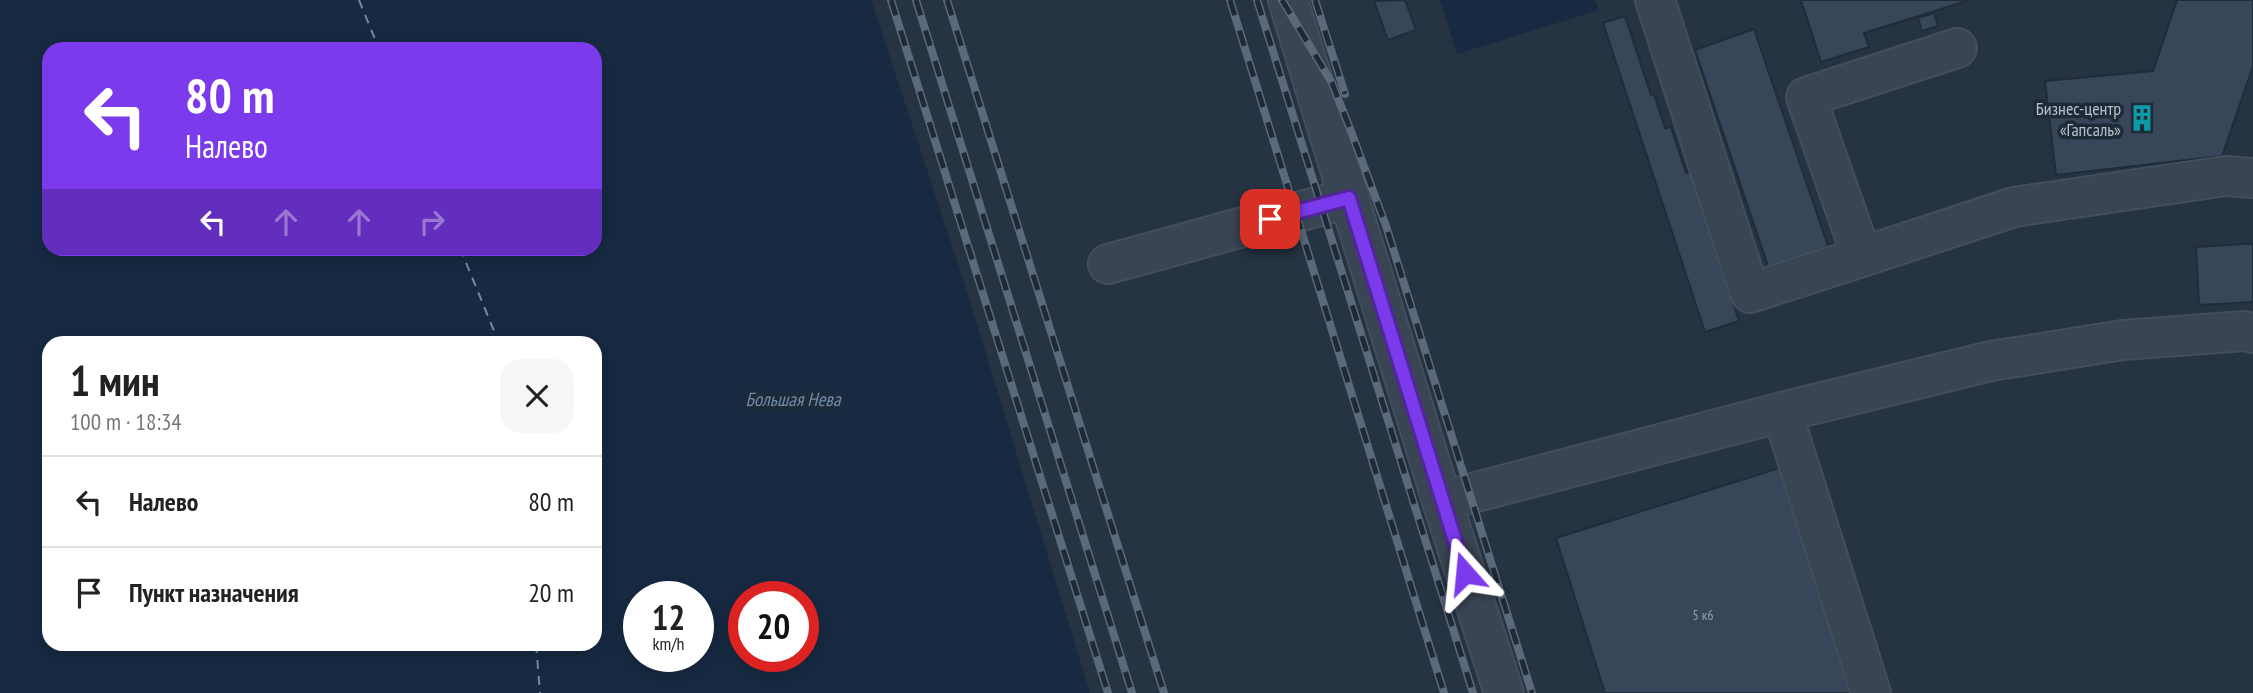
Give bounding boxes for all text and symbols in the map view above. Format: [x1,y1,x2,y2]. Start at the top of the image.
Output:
text: 80 m [185,63,274,127]
icon: left [70,70,161,161]
place label: Бизнес-центр «Гапсаль» [2036,97,2121,141]
building icon: Бизнес-центр «Гапсаль» [2127,103,2157,133]
text: Налево [185,125,268,167]
pin [1240,189,1300,249]
icon: arrive [1251,200,1289,238]
icon: left [194,203,232,241]
icon: ahead [267,203,305,241]
icon: ahead [340,203,378,241]
icon: right [413,203,451,241]
text: 1 мин [70,353,160,408]
button: close [500,359,574,433]
water label: Большая Нева [745,387,842,411]
text: 100 m · 18:34 [70,407,182,436]
icon: left [70,483,108,521]
text: Налево [129,485,198,518]
text: 80 m [528,485,574,518]
position arrow [1428,536,1502,610]
icon: arrive [70,574,108,612]
text: Пункт назначения [129,576,299,609]
text: 20 m [528,576,574,609]
speed limit sign: 20 [728,581,819,672]
text: 12 [652,594,685,640]
house number: 5 к6 [1693,606,1714,624]
text: km/h [653,632,684,655]

